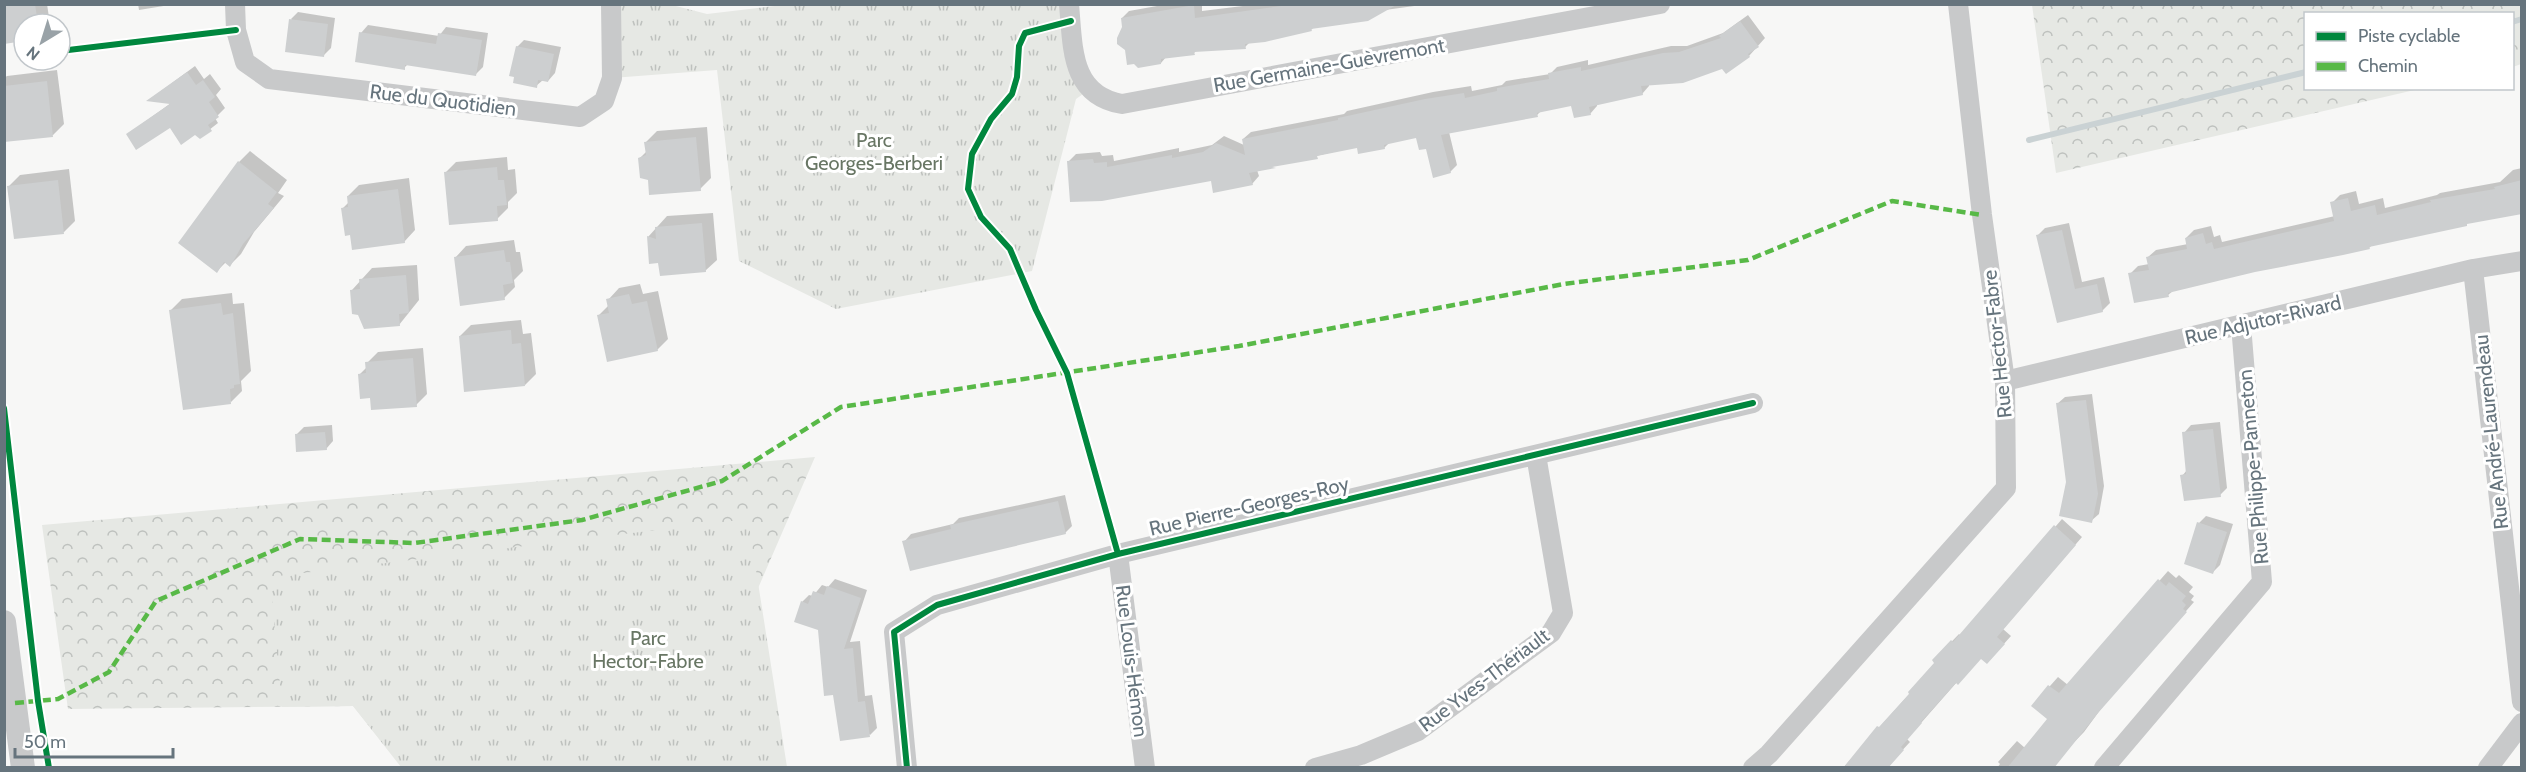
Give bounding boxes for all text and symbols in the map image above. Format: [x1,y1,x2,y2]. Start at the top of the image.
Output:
north arrow [12,12,72,72]
legend [2304,12,2514,90]
text: Piste cyclable [2358,25,2460,47]
street label: Rue Germaine-Guèvremont [1211,33,1447,97]
text: N [23,42,43,64]
text: Chemin [2358,55,2418,77]
street label: Rue du Quotidien [368,79,518,121]
park label: Parc Georges-Berberi [805,128,943,175]
street label: Rue Hector-Fabre [1977,269,2017,419]
street label: Rue Adjutor-Rivard [2183,290,2343,350]
street label: Rue André-Laurendeau [2469,334,2513,530]
street label: Rue Philippe-Panneton [2233,369,2273,565]
street label: Rue Pierre-Georges-Roy [1147,471,1351,541]
street label: Rue Louis-Hémon [1111,584,1153,738]
street label: Rue Yves-Thériault [1414,623,1554,737]
park label: Parc Hector-Fabre [592,626,704,673]
scale bar [15,721,172,759]
text: 50 m [24,731,66,753]

